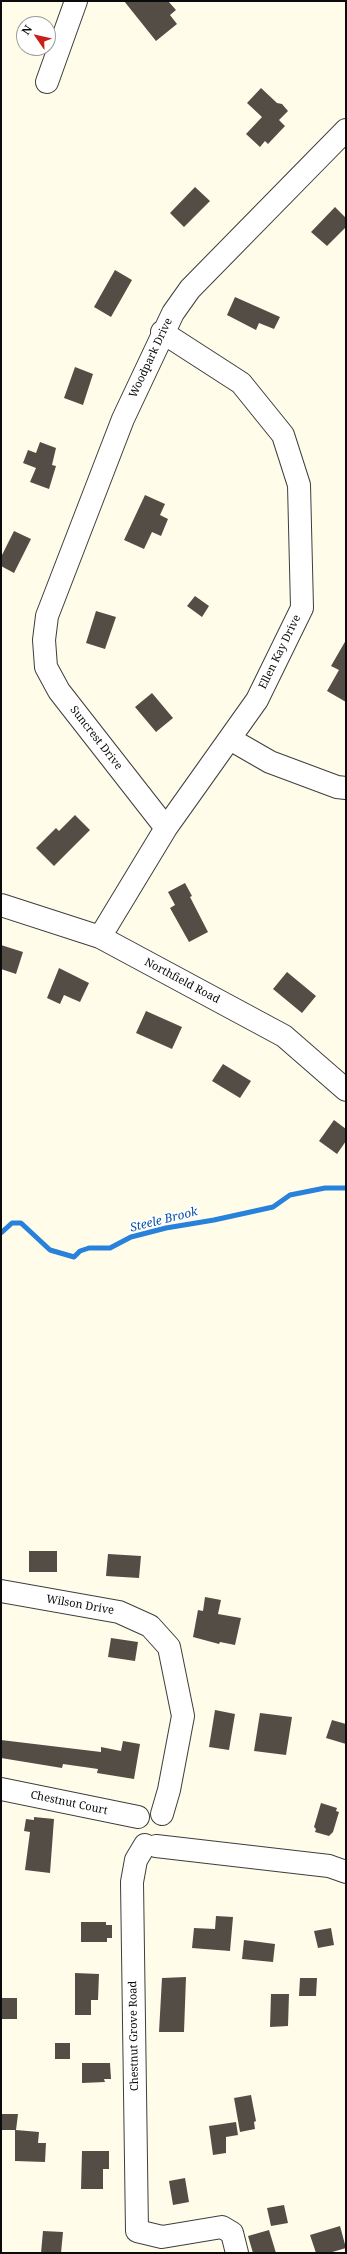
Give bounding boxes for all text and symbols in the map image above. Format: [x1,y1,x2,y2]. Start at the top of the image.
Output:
north arrow [16,16,56,56]
text: N [18,22,35,37]
street label: Woodpark Drive [127,316,175,400]
street label: Ellen Kay Drive [256,613,304,691]
street label: Suncrest Drive [67,704,125,772]
street label: Northfield Road [142,956,222,1006]
water label: Steele Brook [129,1205,199,1235]
street label: Wilson Drive [45,1593,115,1617]
street label: Chestnut Court [29,1788,109,1818]
street label: Chestnut Grove Road [126,1981,142,2091]

